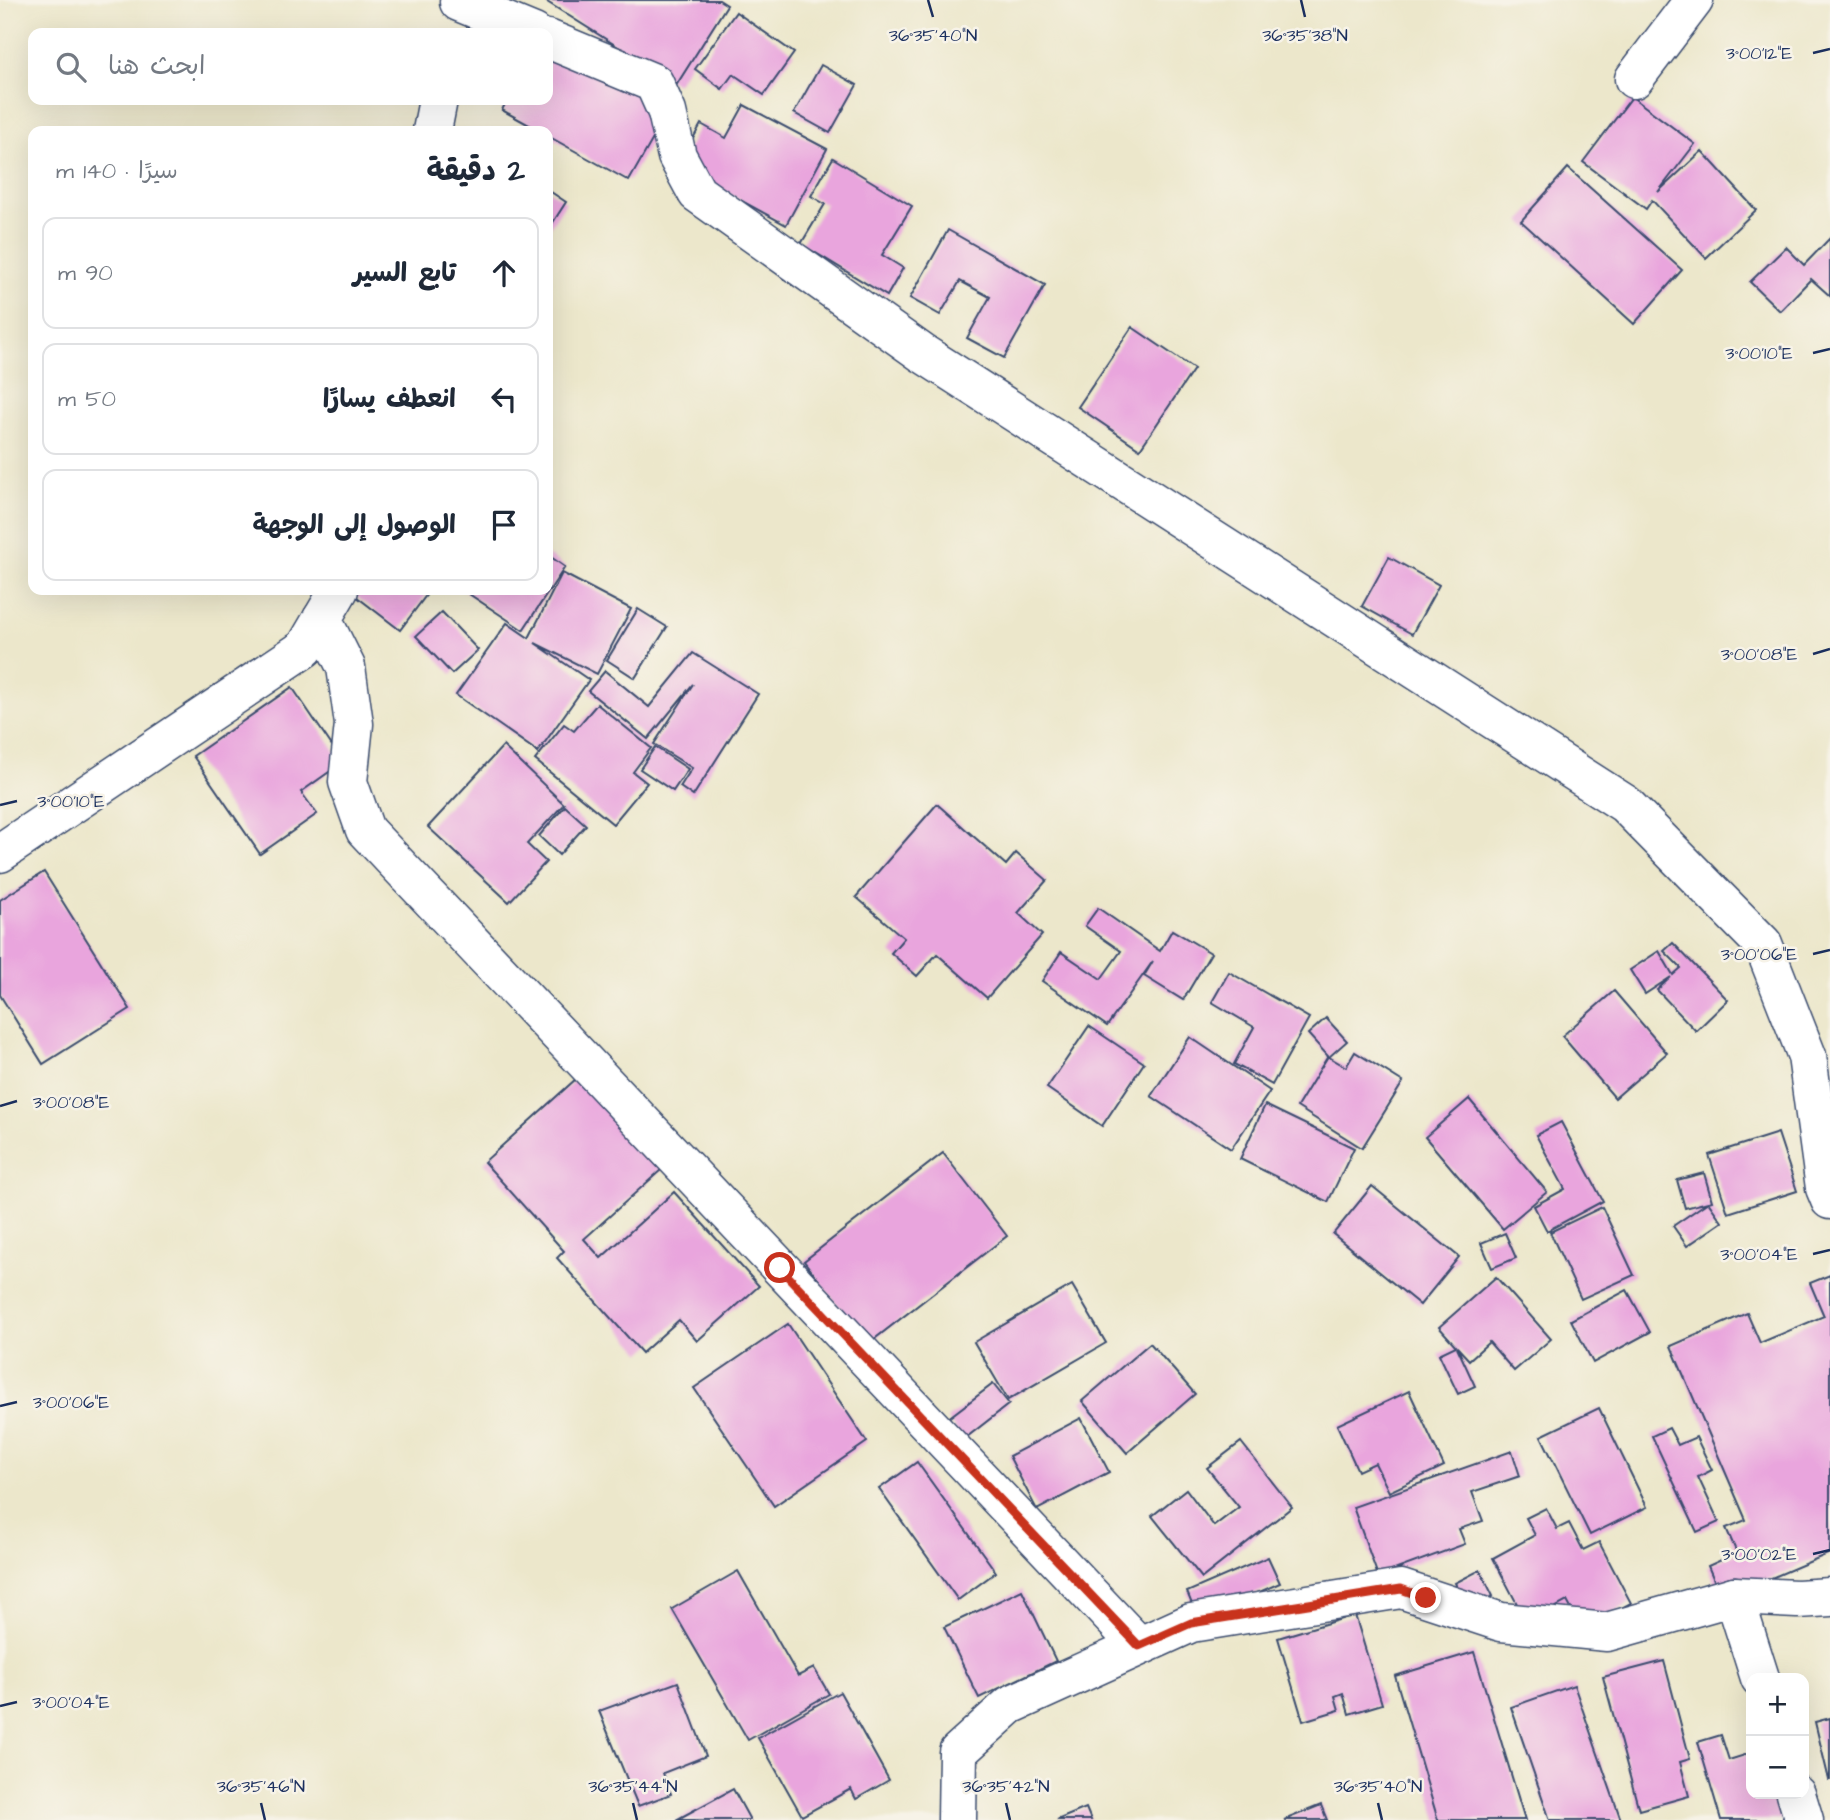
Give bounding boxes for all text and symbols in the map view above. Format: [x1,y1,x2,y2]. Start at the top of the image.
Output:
text: 36°35'40"N [889,23,977,48]
text: 36°35'38"N [1262,23,1348,48]
search box [28,28,553,105]
text: 3°00'12"E [1726,41,1792,66]
icon: search [52,48,90,86]
text: ابحث هنا [108,48,205,84]
text: 2 دقيقة [427,150,525,192]
text: سيرًا · 140 m [56,155,178,187]
icon: ahead [485,254,523,292]
text: تابع السير [353,255,456,291]
text: 90 m [58,257,113,289]
text: 3°00'10"E [1725,341,1793,366]
icon: left [485,380,523,418]
text: انعطف يسارًا [323,381,456,417]
text: 50 m [58,383,116,415]
icon: arrive [485,506,523,544]
text: الوصول إلى الوجهة [252,507,456,543]
text: 3°00'08"E [1721,642,1798,667]
text: 3°00'10"E [37,789,105,814]
text: 3°00'06"E [1721,942,1797,967]
text: 3°00'08"E [33,1090,110,1115]
text: 3°00'04"E [1720,1242,1798,1267]
route start [764,1252,795,1283]
text: 3°00'06"E [33,1390,109,1415]
text: 3°00'02"E [1721,1542,1797,1567]
route end [1410,1582,1441,1613]
map controls [1746,1673,1809,1799]
button: + [1746,1673,1809,1736]
text: 3°00'04"E [32,1690,110,1715]
button: − [1746,1736,1809,1799]
text: 36°35'46"N [217,1774,305,1799]
text: 36°35'44"N [588,1774,678,1799]
text: 36°35'42"N [962,1774,1050,1799]
text: 36°35'40"N [1334,1774,1422,1799]

